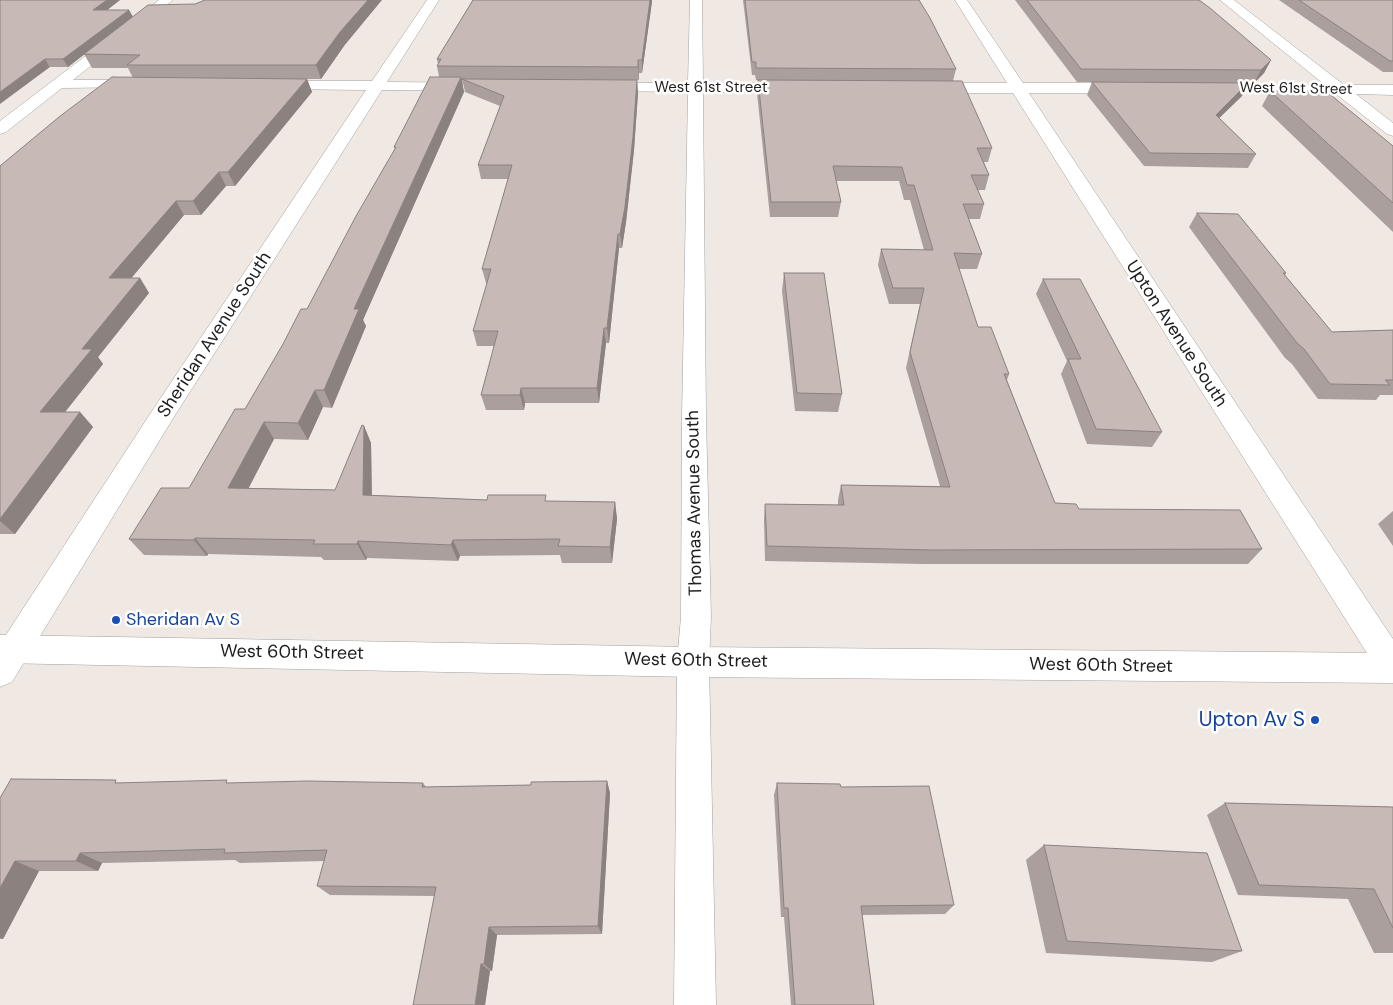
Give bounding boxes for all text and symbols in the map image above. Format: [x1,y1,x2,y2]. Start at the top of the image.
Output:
street label: West 61st Street [654,79,768,97]
street label: West 61st Street [1239,79,1353,99]
street label: Sheridan Avenue South [153,248,277,422]
street label: Upton Avenue South [1121,257,1231,411]
street label: Thomas Avenue South [683,410,707,596]
place label: Sheridan Av S [126,609,240,631]
marker: Sheridan Av S [110,614,122,626]
street label: West 60th Street [220,641,364,665]
street label: West 60th Street [624,649,768,673]
street label: West 60th Street [1029,654,1173,678]
place label: Upton Av S [1199,707,1305,733]
marker: Upton Av S [1309,714,1321,726]

